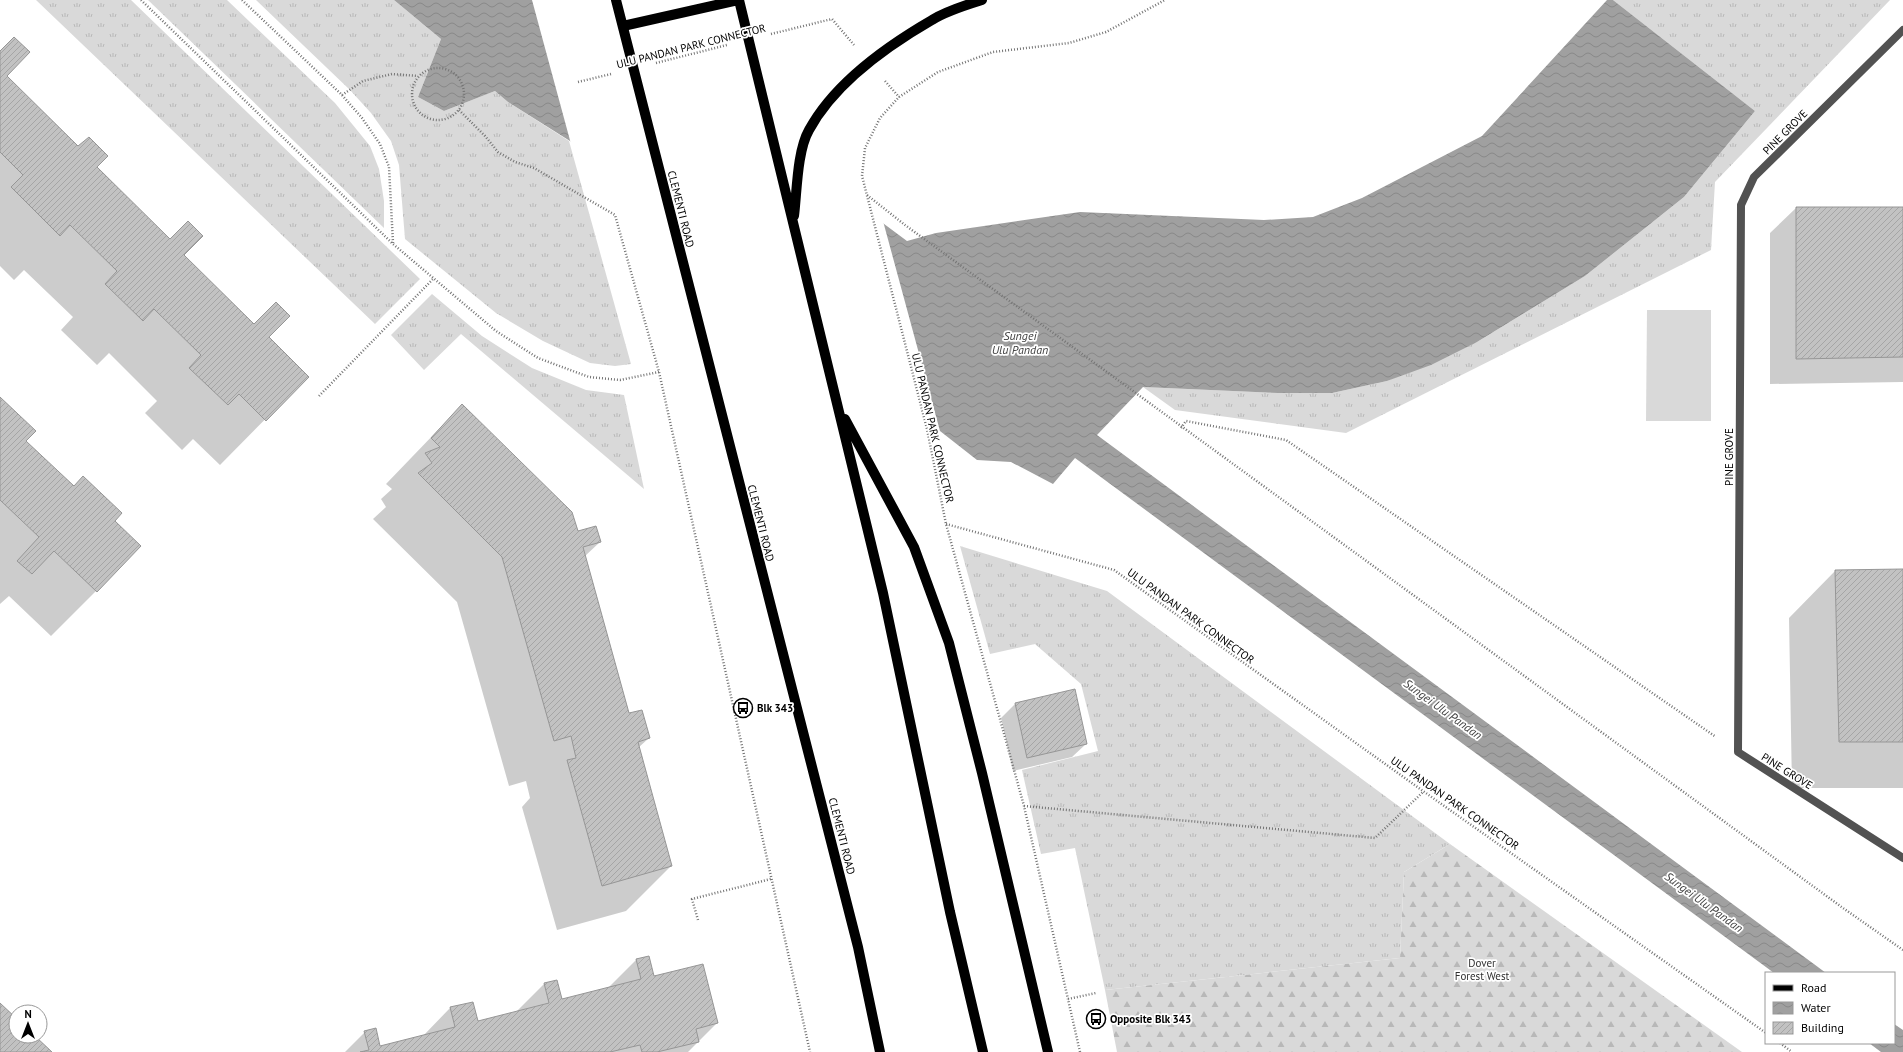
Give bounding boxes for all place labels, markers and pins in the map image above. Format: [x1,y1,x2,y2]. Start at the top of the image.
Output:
bus stop icon: Blk 343 [732,697,754,719]
place label: Blk 343 [757,701,793,715]
bus stop icon: Opposite Blk 343 [1085,1008,1107,1030]
place label: Opposite Blk 343 [1110,1012,1191,1026]

